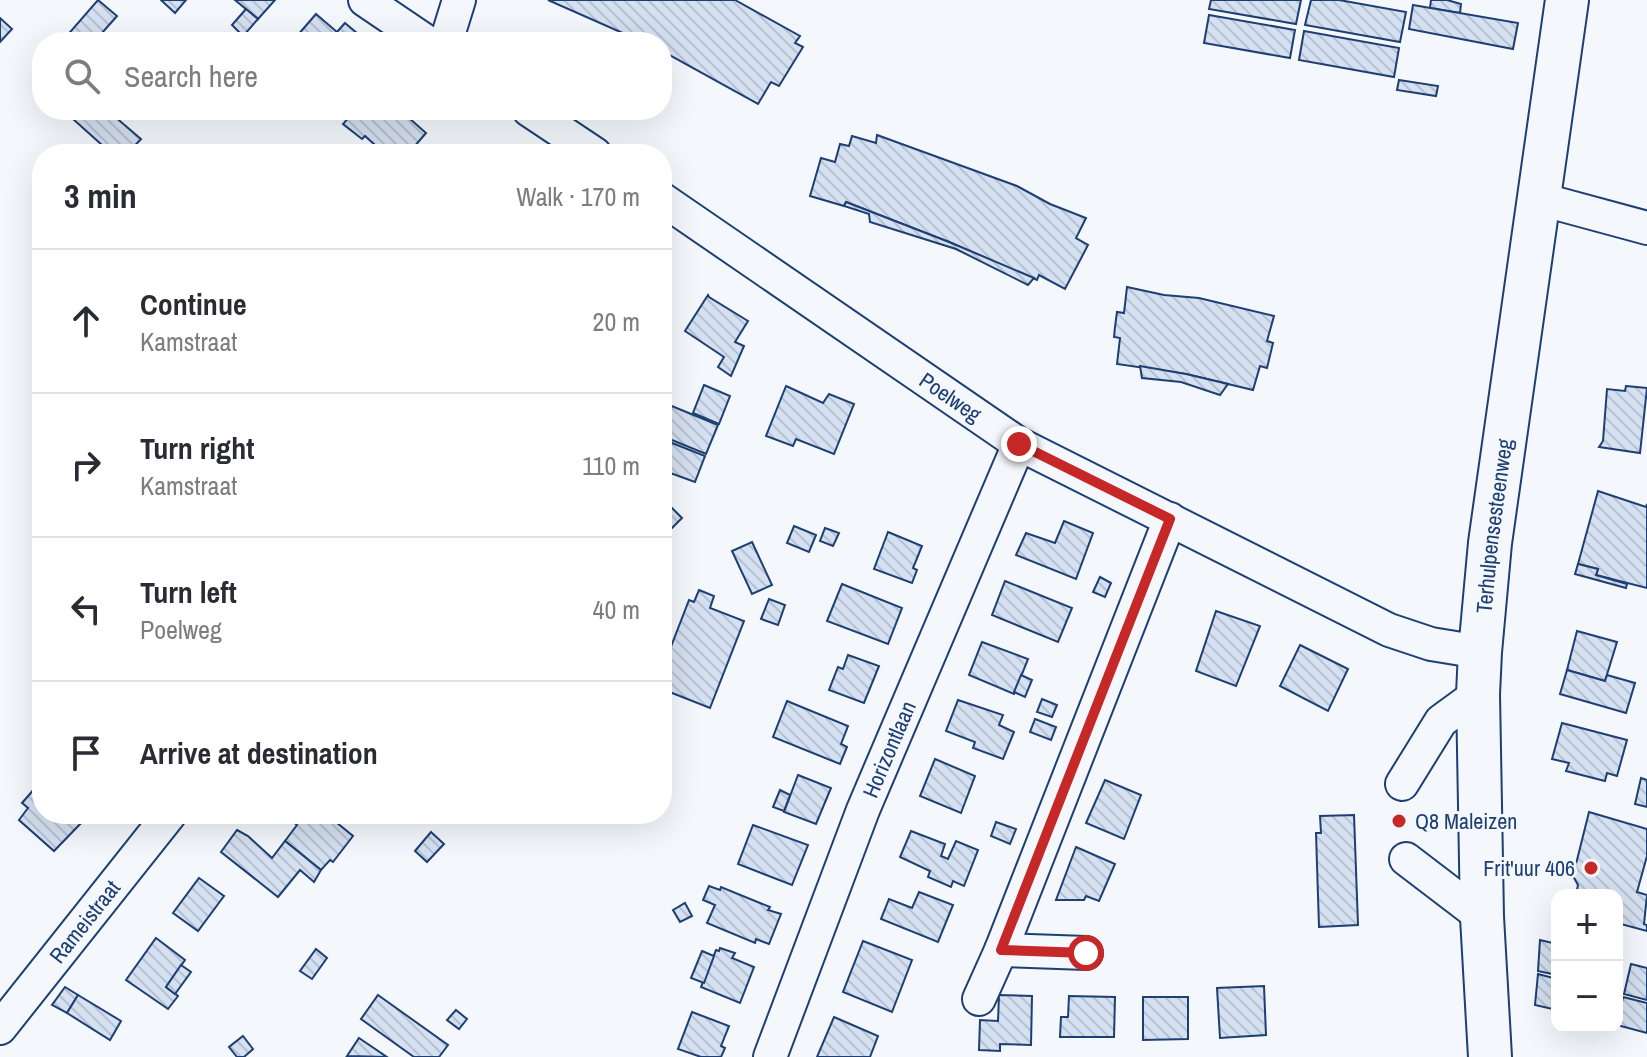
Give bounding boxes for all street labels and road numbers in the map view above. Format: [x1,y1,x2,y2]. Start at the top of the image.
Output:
street label: Poelweg [914,365,988,429]
street label: Terhulpensesteenweg [1469,437,1520,615]
street label: Horizontlaan [855,696,923,802]
street label: Rameistraat [42,874,127,969]

